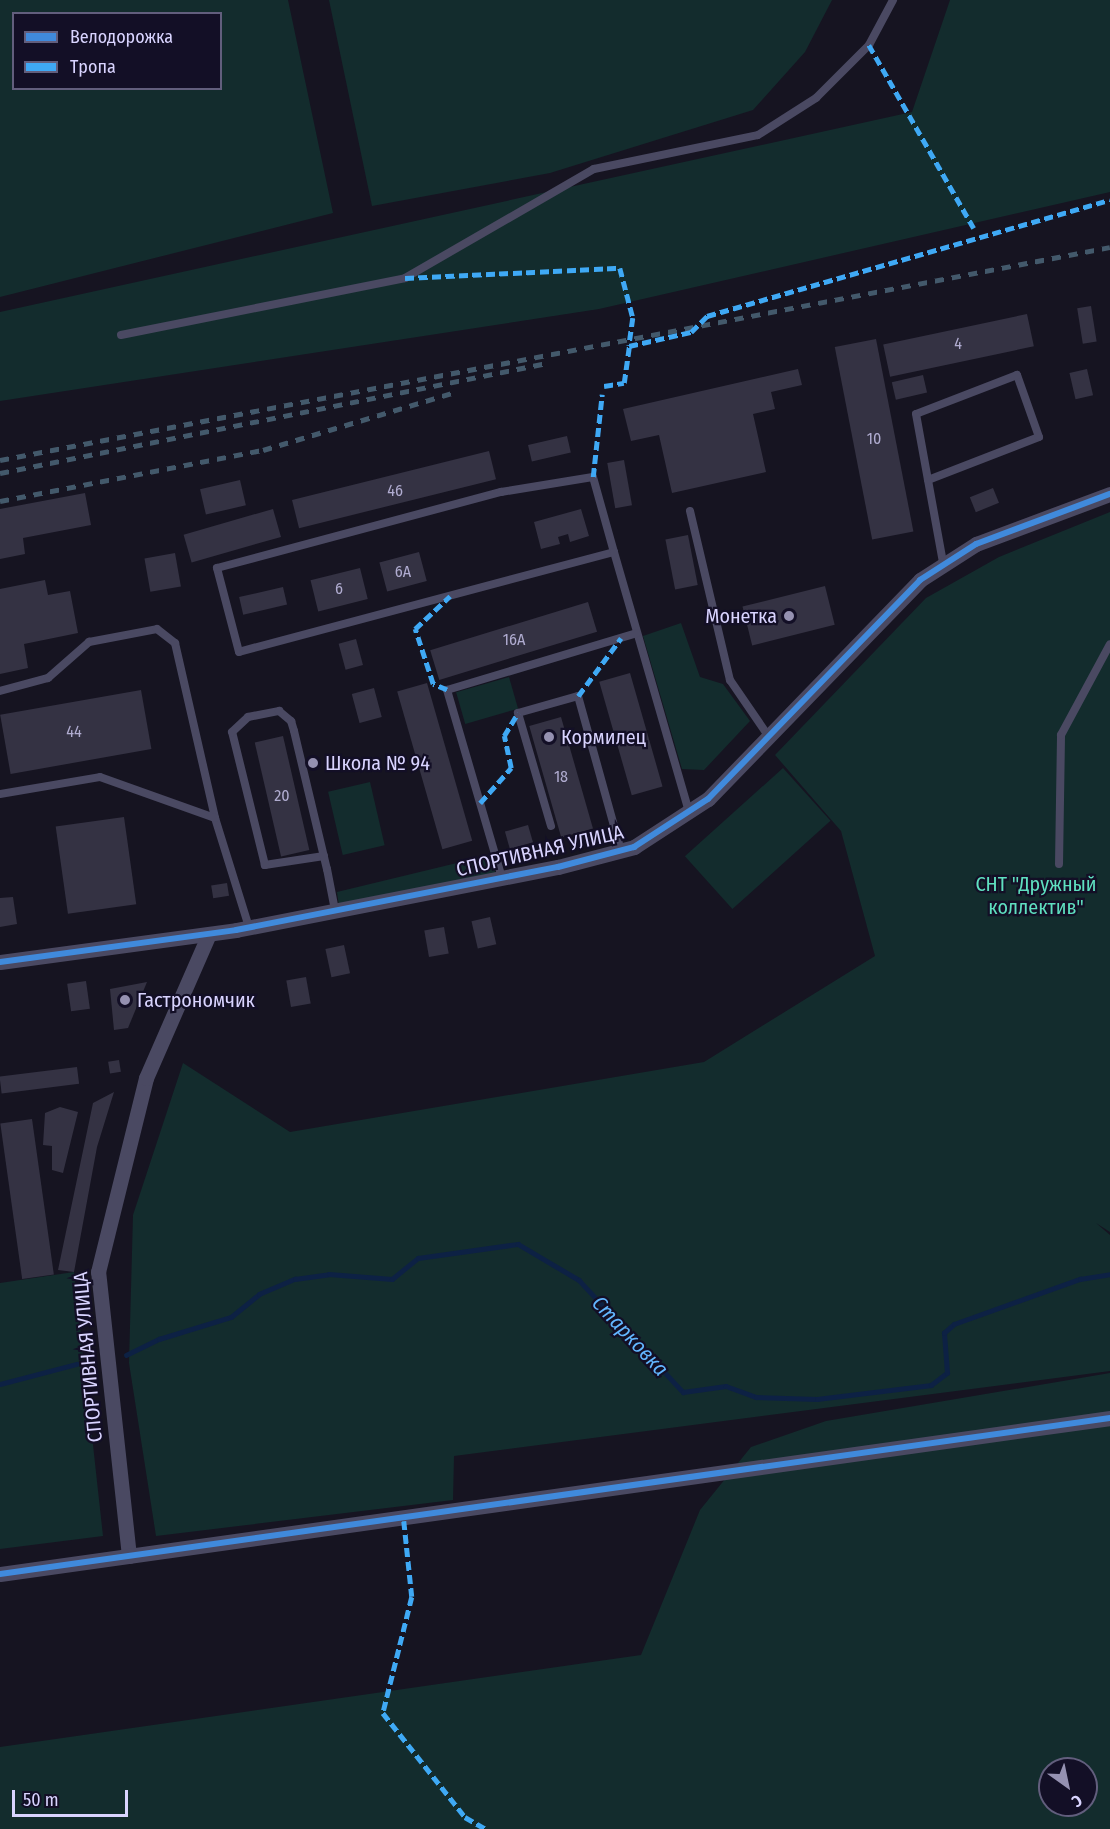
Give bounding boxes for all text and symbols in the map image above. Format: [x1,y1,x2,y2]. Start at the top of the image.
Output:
legend [12,12,222,90]
text: Велодорожка [70,26,173,48]
text: Тропа [70,56,116,78]
house number: 4 [954,334,962,354]
house number: 10 [867,429,881,449]
house number: 46 [387,481,403,501]
house number: 6А [395,562,411,582]
house number: 6 [335,579,343,599]
place label: Монетка [705,604,777,628]
marker: Монетка [782,609,796,623]
house number: 16А [503,630,525,650]
house number: 44 [66,722,82,742]
place label: Кормилец [561,725,646,749]
marker: Кормилец [542,730,556,744]
place label: Школа № 94 [325,751,430,775]
marker: Школа № 94 [306,756,320,770]
house number: 18 [554,767,568,787]
house number: 20 [274,786,290,806]
street label: СПОРТИВНАЯ УЛИЦА [454,820,626,882]
park label: СНТ "Дружный коллектив" [975,873,1097,920]
place label: Гастрономчик [137,988,255,1012]
marker: Гастрономчик [118,993,132,1007]
street label: СПОРТИВНАЯ УЛИЦА [69,1271,107,1443]
water label: Старковка [587,1291,673,1381]
north arrow [1038,1757,1098,1817]
scale bar [15,1778,130,1816]
text: 50 m [23,1789,59,1811]
text: С [1068,1791,1086,1811]

